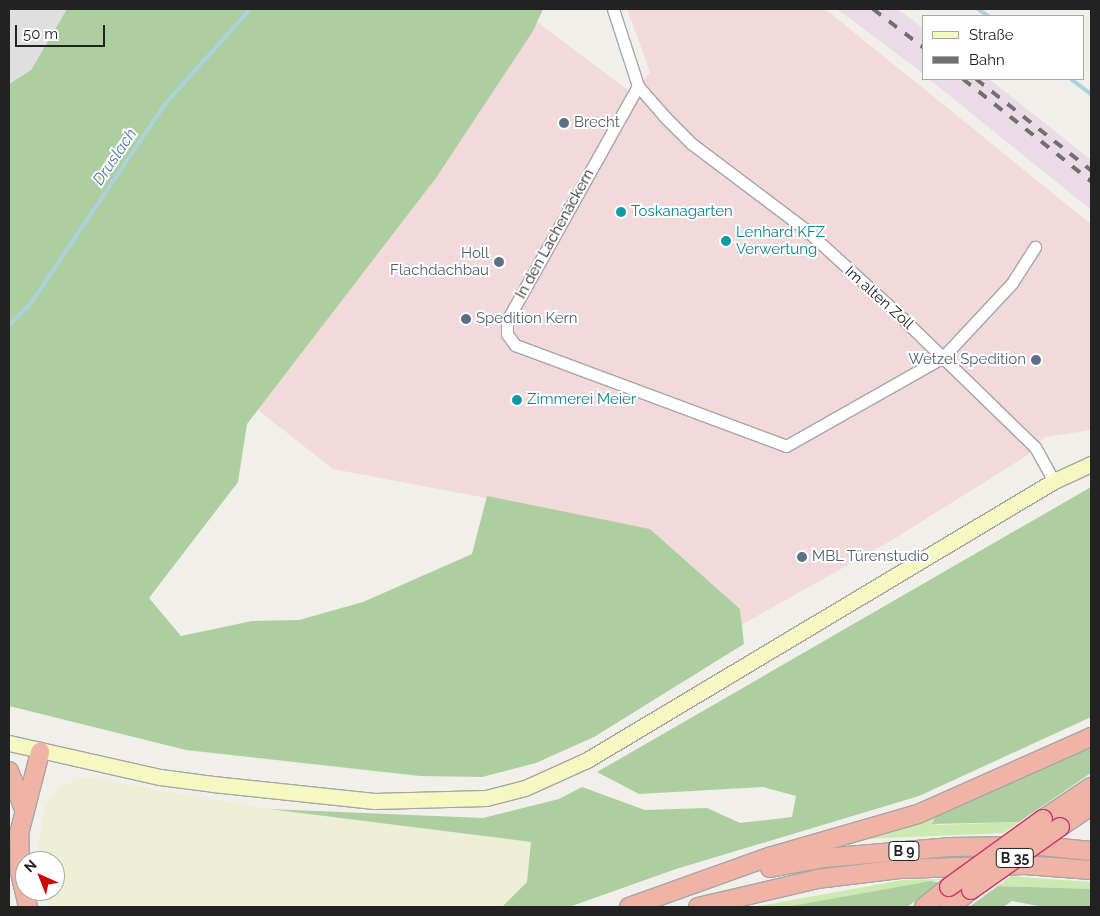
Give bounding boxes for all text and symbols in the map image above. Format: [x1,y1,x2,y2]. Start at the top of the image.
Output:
scale bar [18,15,108,47]
legend [922,15,1085,80]
text: 50 m [23,25,58,43]
text: Straße [969,26,1013,44]
text: Bahn [969,51,1005,69]
place label: Brecht [574,114,620,132]
marker: Brecht [558,117,570,129]
water label: Druslach [89,125,141,189]
street label: In den Lachenäckern [512,166,598,302]
place label: Toskanagarten [631,203,733,221]
marker: Toskanagarten [615,206,627,218]
place label: Lenhard KFZ Verwertung [736,223,825,258]
marker: Lenhard KFZ Verwertung [720,235,732,247]
place label: Holl Flachdachbau [390,244,489,279]
marker: Holl Flachdachbau [493,256,505,268]
street label: Im alten Zoll [841,262,917,334]
place label: Spedition Kern [476,310,578,328]
marker: Spedition Kern [460,313,472,325]
place label: Wetzel Spedition [908,351,1026,369]
marker: Wetzel Spedition [1030,354,1042,366]
place label: Zimmerei Meier [527,391,636,409]
marker: Zimmerei Meier [511,394,523,406]
place label: MBL Türenstudio [812,548,930,566]
marker: MBL Türenstudio [796,551,808,563]
road number: B 9 [888,839,920,862]
road number: B 35 [995,846,1035,870]
north arrow [15,851,65,901]
text: N [21,856,40,875]

